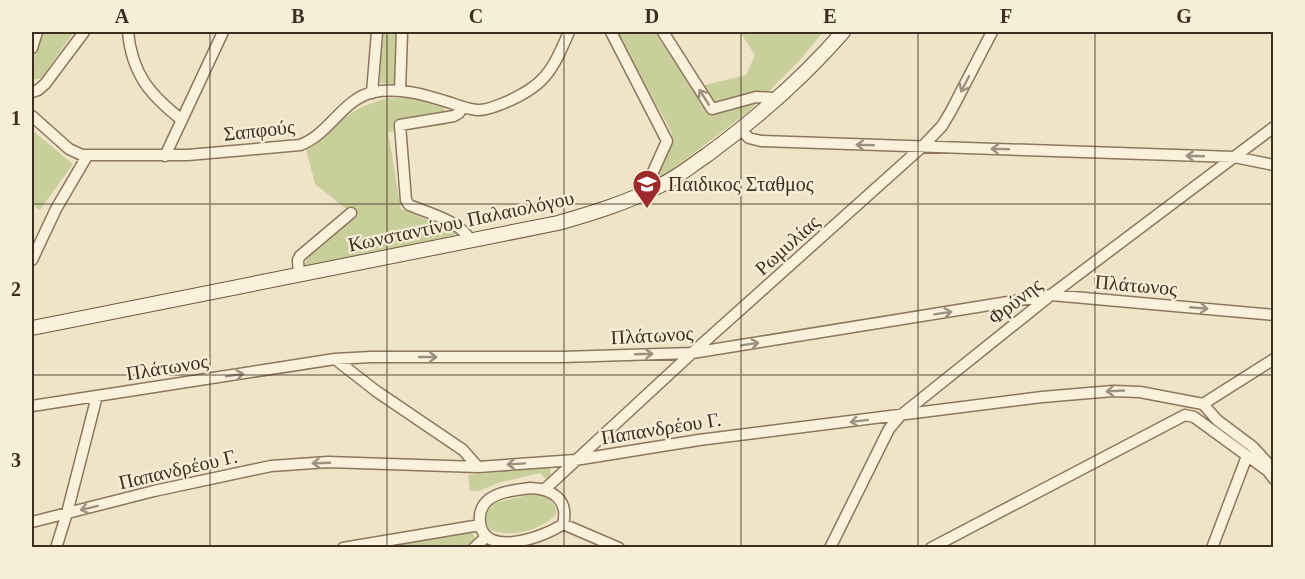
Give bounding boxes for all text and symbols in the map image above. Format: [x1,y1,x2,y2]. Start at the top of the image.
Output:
text: A [115,5,130,27]
text: B [291,5,305,27]
text: C [469,5,483,27]
text: D [645,5,659,27]
text: E [823,5,837,27]
text: F [1000,5,1012,27]
text: G [1176,5,1192,27]
one-way arrow [959,74,970,92]
one-way arrow [698,89,710,106]
text: 1 [11,107,21,129]
street label: Σαπφούς [222,115,296,146]
one-way arrow [855,139,875,150]
one-way arrow [990,143,1010,155]
one-way arrow [1185,150,1205,161]
school or university icon: Παιδικος Σταθμος [631,168,663,210]
place label: Παιδικος Σταθμος [668,173,814,196]
street label: Κωνσταντίνου Παλαιολόγου [346,186,576,257]
street label: Ρωμυλίας [751,211,824,280]
street label: Πλάτωνος [1094,270,1178,300]
street label: Φρύνης [984,273,1047,330]
text: 2 [11,278,21,300]
one-way arrow [1188,303,1208,314]
one-way arrow [932,307,952,318]
street label: Πλάτωνος [610,322,694,348]
one-way arrow [740,338,759,349]
one-way arrow [634,349,654,360]
street label: Πλάτωνος [124,350,210,384]
one-way arrow [418,351,438,363]
one-way arrow [224,369,244,380]
one-way arrow [1106,386,1126,397]
street label: Παπανδρέου Γ. [599,408,723,449]
one-way arrow [850,415,870,426]
street label: Παπανδρέου Γ. [116,445,240,494]
text: 3 [11,449,21,471]
one-way arrow [312,457,332,468]
one-way arrow [507,459,527,470]
one-way arrow [80,502,99,514]

